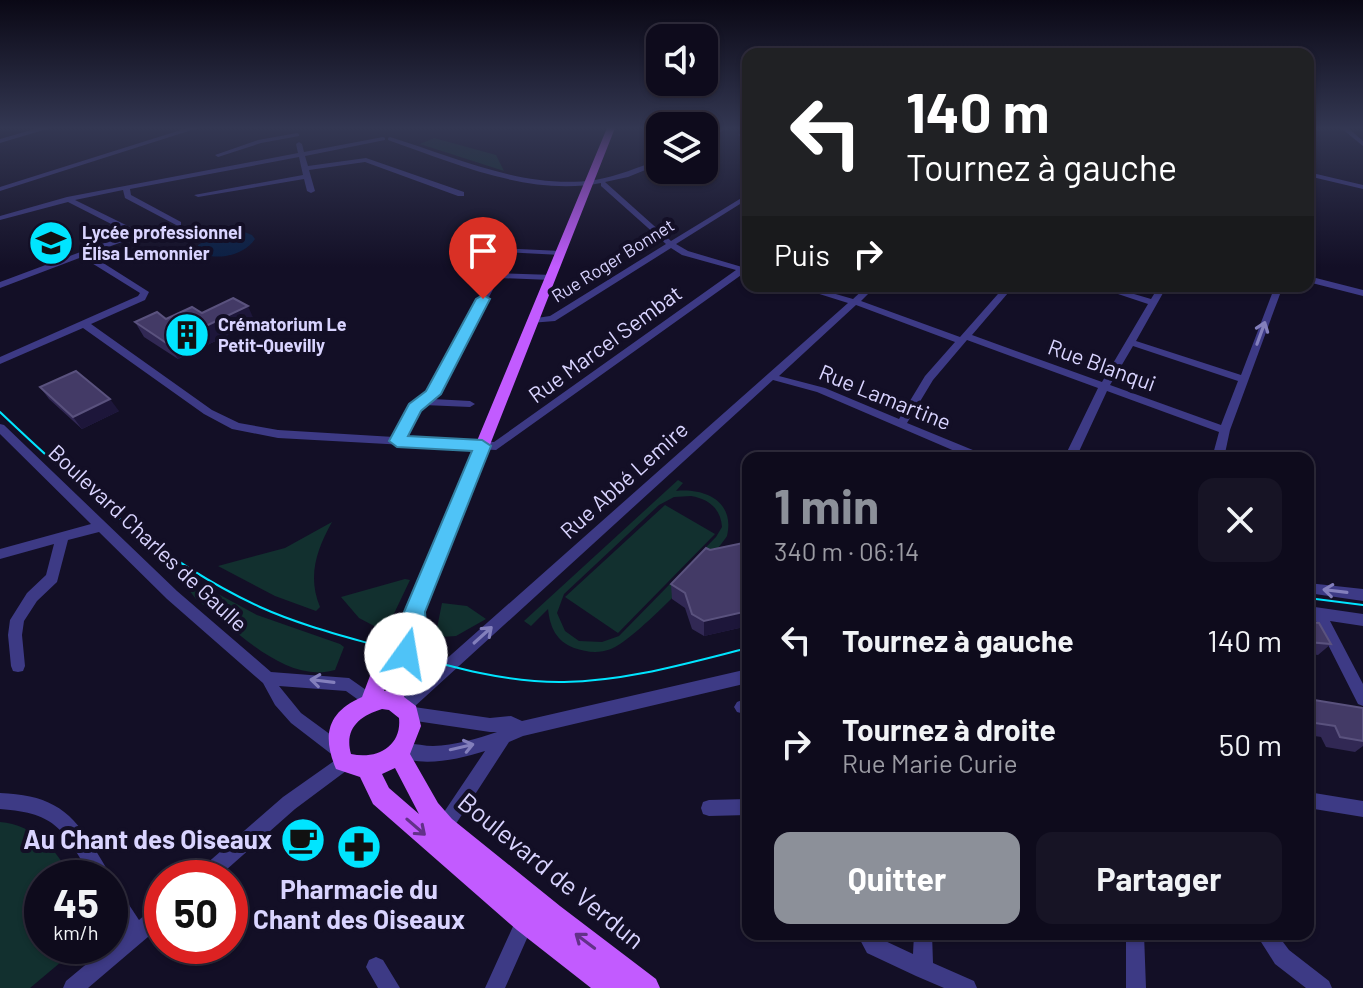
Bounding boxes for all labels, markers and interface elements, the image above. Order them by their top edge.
map controls [646,24,718,184]
button: sound [646,24,718,96]
text: 140 m [906,77,1050,144]
icon: left [774,80,878,184]
button: layers [646,112,718,184]
text: Tournez à gauche [906,145,1177,188]
street label: Rue Roger Bonnet [547,214,678,307]
pin [449,217,517,299]
school or university icon: Lycée professionnel Élisa Lemonnier [27,219,75,267]
place label: Lycée professionnel Élisa Lemonnier [82,221,242,264]
icon: arrive [461,229,505,273]
icon: right [846,232,890,276]
text: Puis [774,236,830,272]
street label: Rue Marcel Sembat [523,279,686,407]
building icon: Crématorium Le Petit-Quevilly [163,311,211,359]
place label: Crématorium Le Petit-Quevilly [218,313,347,356]
one-way arrow [1255,321,1269,345]
street label: Rue Blanqui [1045,333,1160,396]
street label: Rue Lamartine [816,358,955,434]
street label: Rue Abbé Lemire [554,415,692,543]
street label: Boulevard Charles de Gaulle [44,438,253,636]
text: 1 min [774,476,879,534]
button: close [1198,478,1282,562]
text: 340 m · 06:14 [774,535,919,566]
one-way arrow [1323,583,1349,598]
position arrow [364,612,448,696]
icon: left [774,618,818,662]
text: Tournez à gauche [842,622,1074,658]
text: 140 m [1207,622,1282,658]
one-way arrow [472,627,492,645]
one-way arrow [309,674,336,689]
text: Tournez à droite [842,711,1056,747]
icon: right [774,722,818,766]
text: 50 m [1219,726,1282,762]
one-way arrow [448,739,474,754]
text: Rue Marie Curie [842,747,1018,778]
street label: Boulevard de Verdun [453,785,651,954]
cafe icon: Au Chant des Oiseaux [279,816,327,864]
one-way arrow [406,817,426,835]
place label: Au Chant des Oiseaux [23,823,272,854]
pharmacy icon: Pharmacie du Chant des Oiseaux [335,823,383,871]
button: Quitter [774,832,1020,924]
button: Partager [1036,832,1282,924]
speed limit sign: 50 [144,860,248,964]
place label: Pharmacie du Chant des Oiseaux [253,873,465,934]
text: 45 [53,878,99,926]
text: km/h [53,920,99,944]
one-way arrow [575,932,597,949]

